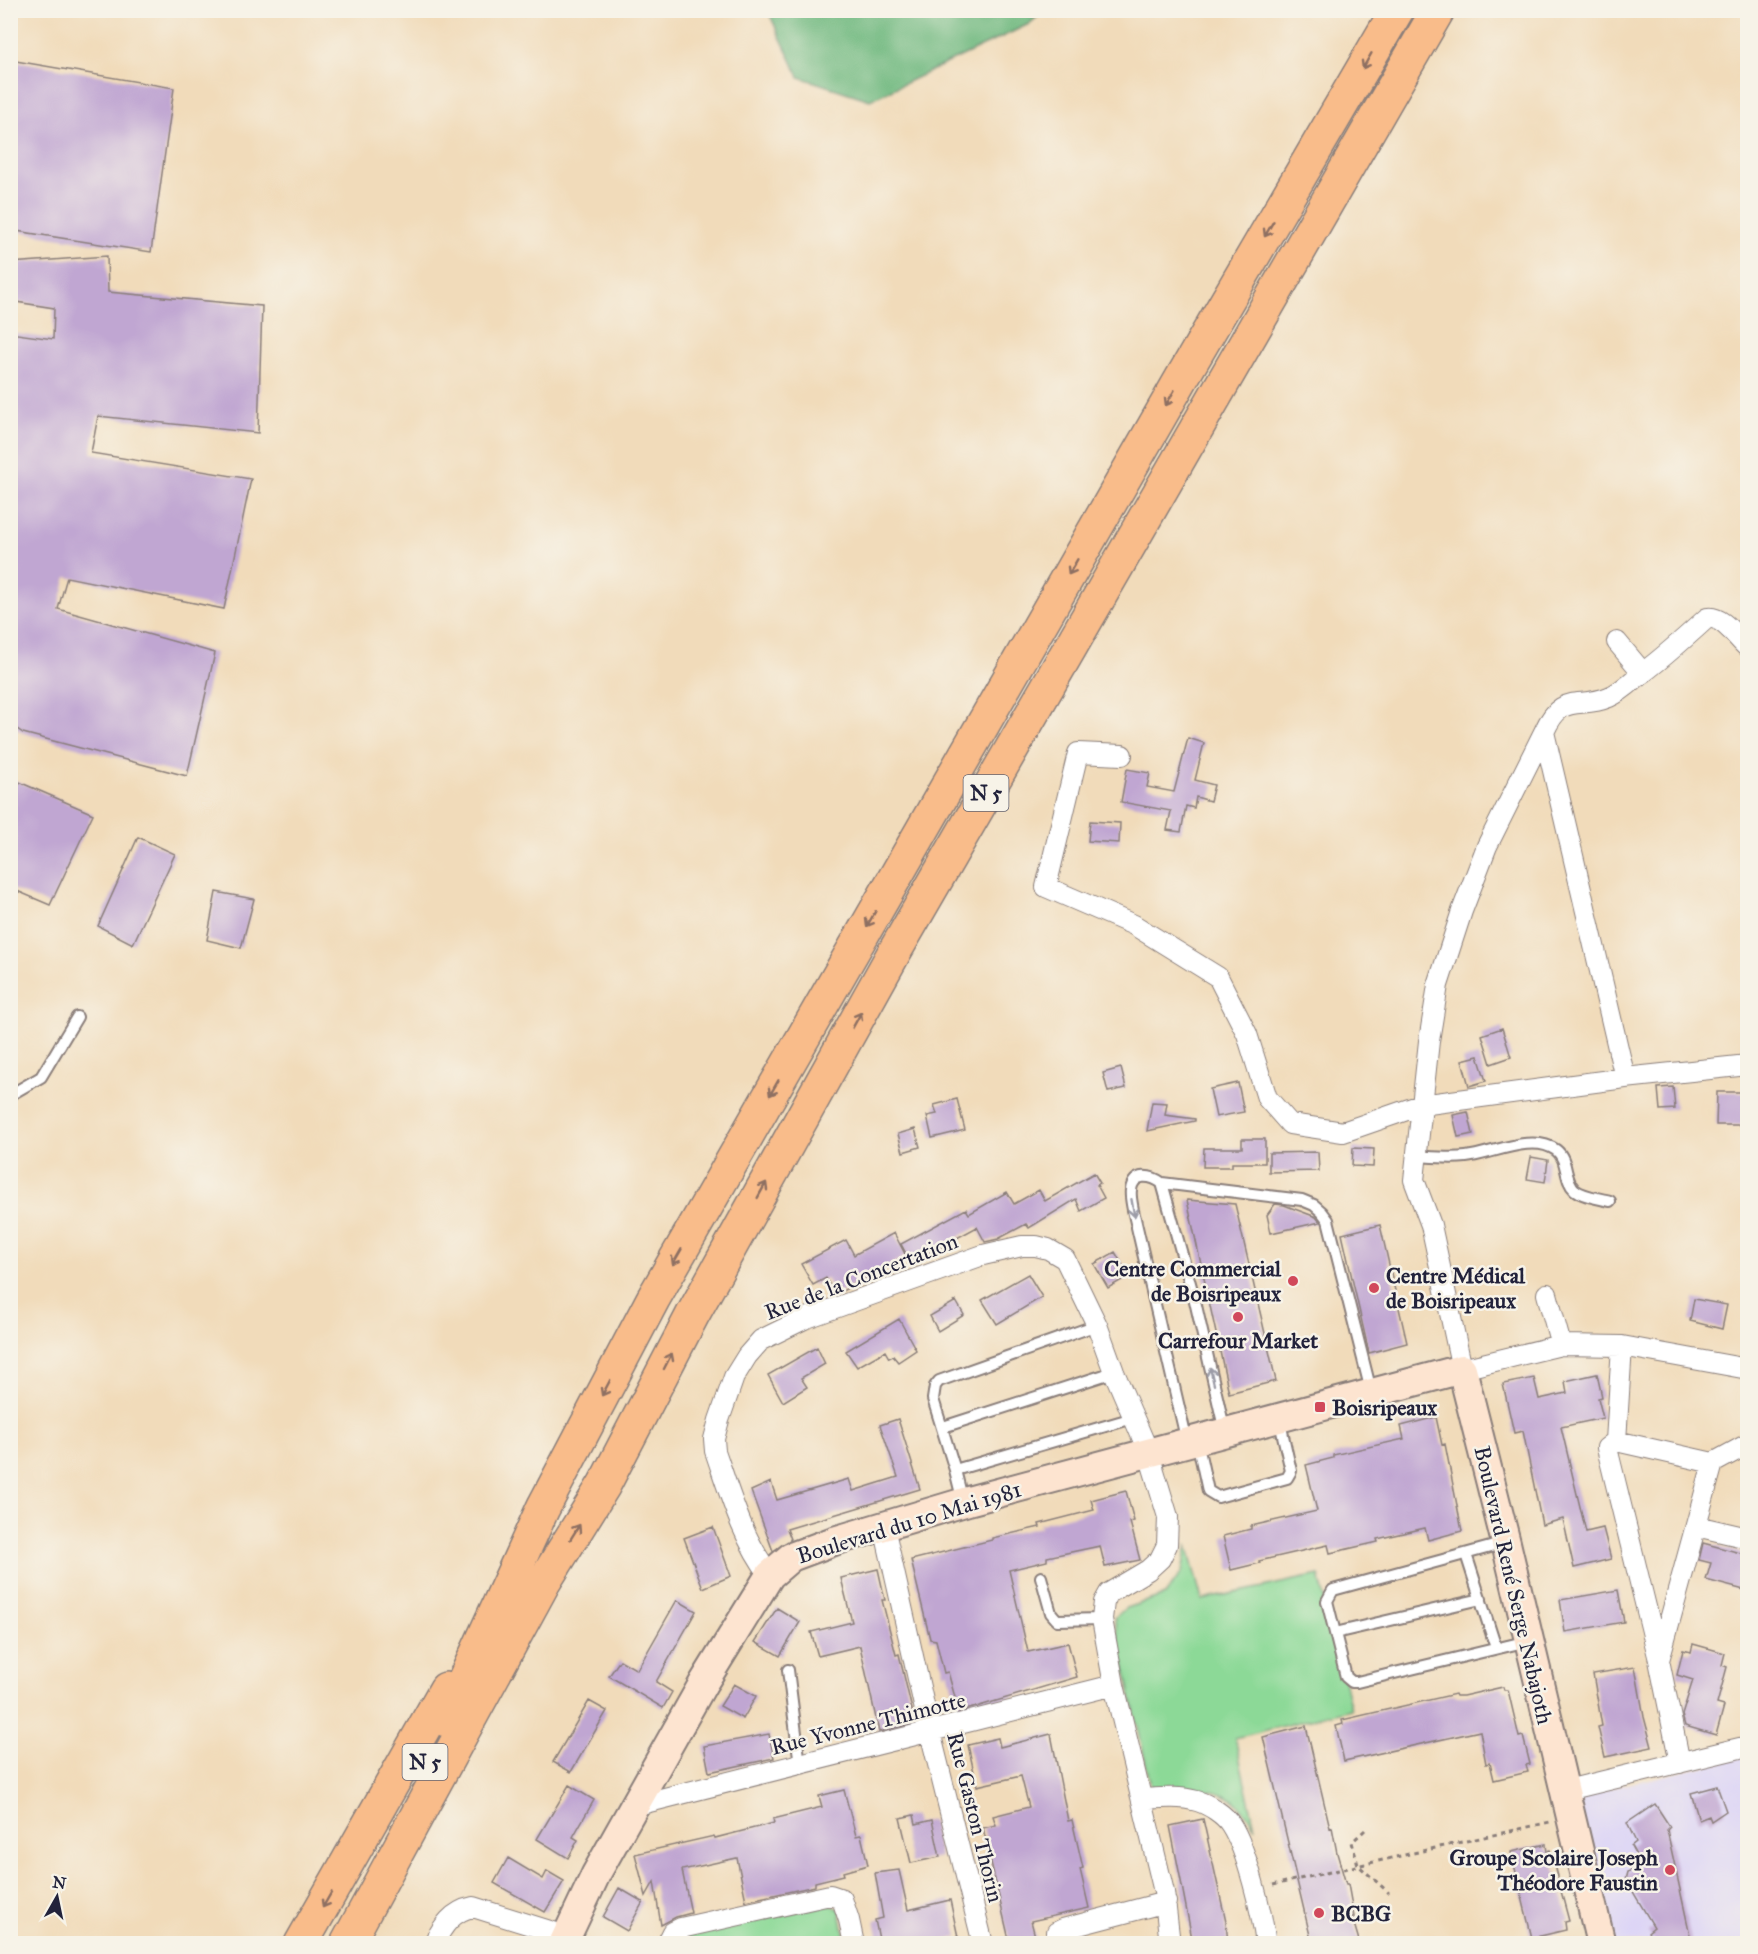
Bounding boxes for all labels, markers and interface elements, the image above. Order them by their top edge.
one-way arrow [1361,52,1373,69]
one-way arrow [1262,220,1274,237]
one-way arrow [1164,389,1176,406]
one-way arrow [1067,558,1079,575]
road number: N 5 [964,775,1008,811]
one-way arrow [865,910,877,927]
one-way arrow [851,1012,863,1029]
one-way arrow [768,1079,780,1096]
one-way arrow [756,1182,768,1199]
one-way arrow [1128,1197,1139,1217]
street label: Rue de la Concertation [761,1227,962,1326]
one-way arrow [670,1248,682,1265]
place label: Centre Commercial de Boisripeaux [1104,1255,1282,1307]
place label: Centre Médical de Boisripeaux [1386,1262,1526,1314]
marker: Centre Commercial de Boisripeaux [1286,1274,1300,1288]
marker: Centre Médical de Boisripeaux [1367,1281,1381,1295]
marker: Carrefour Market [1231,1310,1245,1324]
place label: Carrefour Market [1158,1327,1318,1354]
one-way arrow [662,1353,674,1370]
one-way arrow [1205,1366,1217,1385]
one-way arrow [600,1378,611,1396]
place label: Boisripeaux [1332,1394,1437,1421]
marker: Boisripeaux [1313,1400,1327,1414]
street label: Boulevard René Serge Nabajoth [1468,1443,1559,1727]
street label: Boulevard du 10 Mai 1981 [794,1475,1025,1569]
one-way arrow [569,1524,581,1541]
street label: Rue Yvonne Thimotte [768,1686,968,1761]
street label: Rue Gaston Thorin [941,1729,1010,1905]
road number: N 5 [402,1744,448,1780]
place label: Groupe Scolaire Joseph Théodore Faustin [1450,1844,1659,1896]
marker: Groupe Scolaire Joseph Théodore Faustin [1663,1863,1677,1877]
north arrow [27,1867,87,1927]
text: N [51,1872,68,1893]
one-way arrow [320,1891,332,1908]
place label: BCBG [1331,1900,1391,1927]
marker: BCBG [1312,1906,1326,1920]

